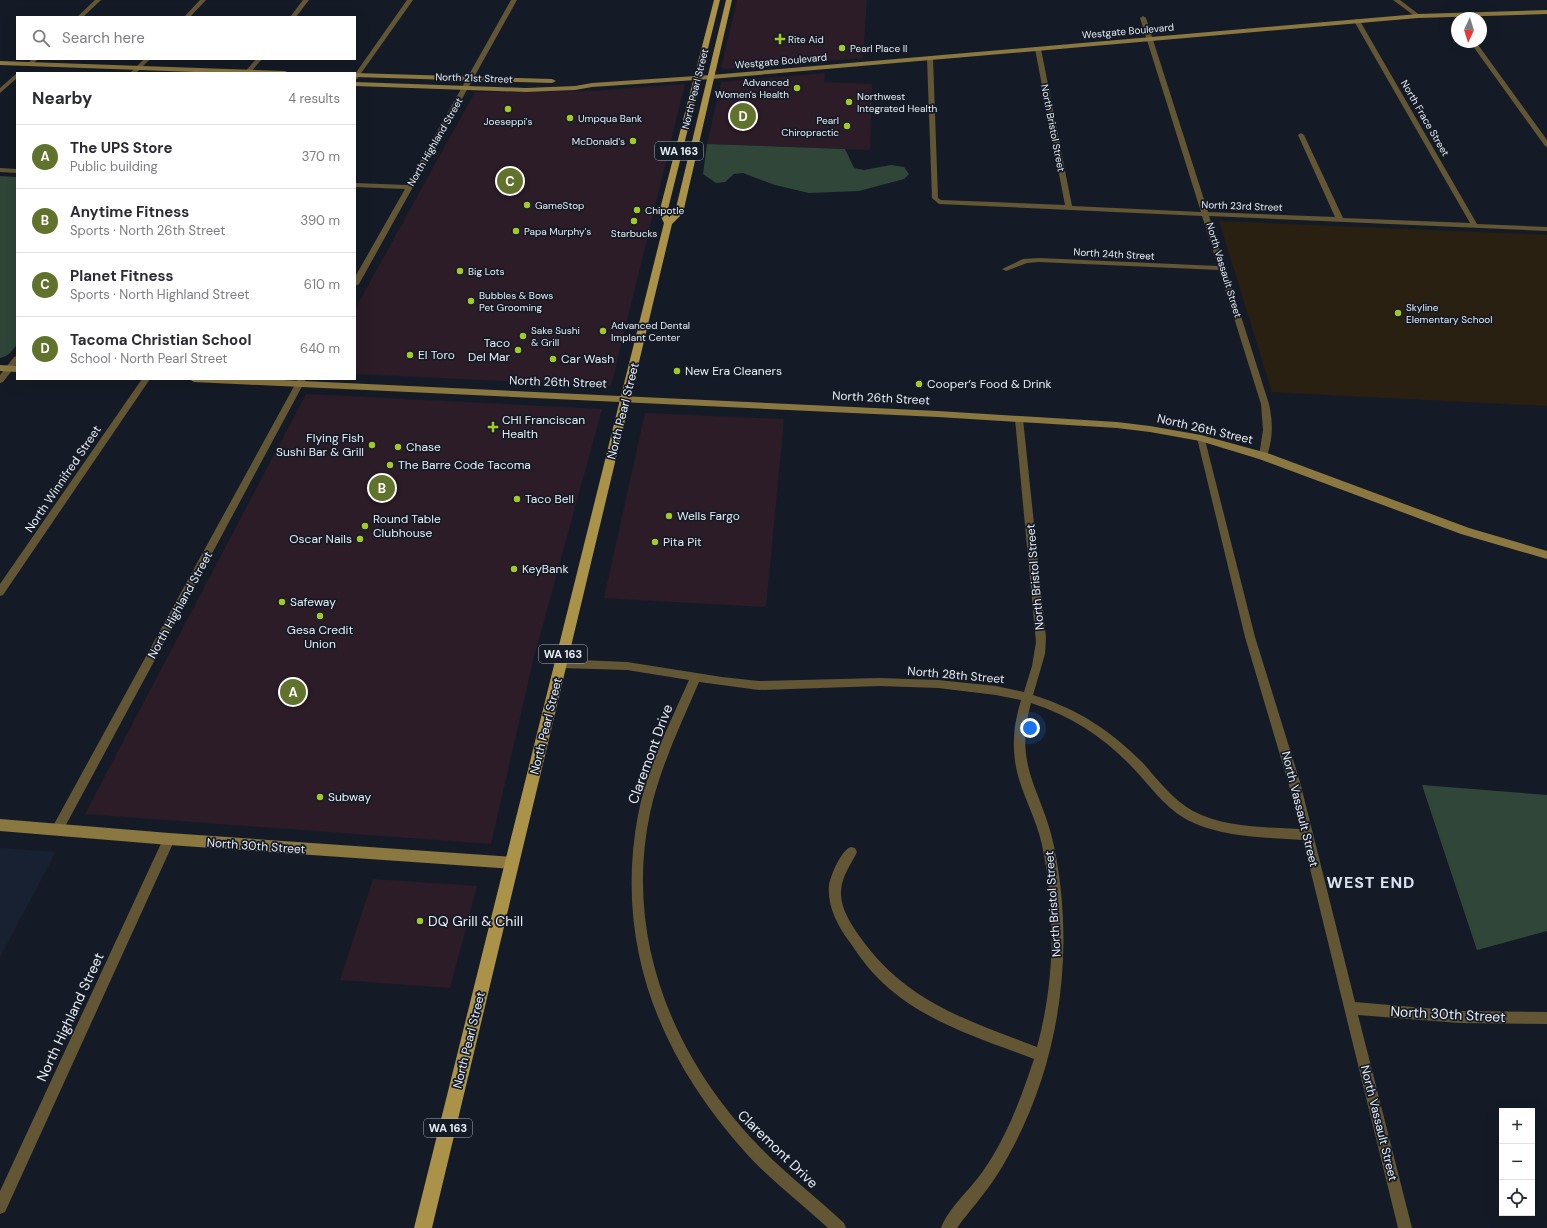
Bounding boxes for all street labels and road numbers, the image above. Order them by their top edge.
street label: Westgate Boulevard [1081,21,1175,41]
street label: North Pearl Street [679,47,711,131]
street label: Westgate Boulevard [734,51,828,71]
street label: North 21st Street [435,70,513,86]
street label: North Frace Street [1398,78,1452,158]
street label: North Bristol Street [1038,83,1068,173]
street label: North Highland Street [404,95,466,189]
road number: WA 163 [655,142,703,160]
street label: North 23rd Street [1201,198,1283,214]
street label: North Vassault Street [1203,221,1245,319]
street label: North 24th Street [1073,245,1155,263]
street label: North Pearl Street [603,361,643,461]
street label: North 26th Street [509,372,607,392]
street label: North 26th Street [832,387,931,409]
street label: North 26th Street [1156,410,1255,448]
street label: North Winnifred Street [21,422,105,536]
street label: North Bristol Street [1022,523,1048,631]
street label: North Highland Street [144,548,216,661]
road number: WA 163 [539,645,587,663]
street label: North 28th Street [907,663,1006,687]
street label: North Pearl Street [526,676,566,776]
street label: Claremont Drive [624,702,676,806]
street label: North Vassault Street [1278,750,1322,869]
street label: North 30th Street [206,835,306,857]
street label: North Bristol Street [1041,850,1065,958]
street label: North Highland Street [32,950,108,1084]
street label: North Pearl Street [449,990,489,1090]
street label: North 30th Street [1390,1002,1506,1026]
street label: North Vassault Street [1357,1064,1401,1183]
street label: Claremont Drive [734,1106,822,1192]
road number: WA 163 [424,1119,472,1137]

